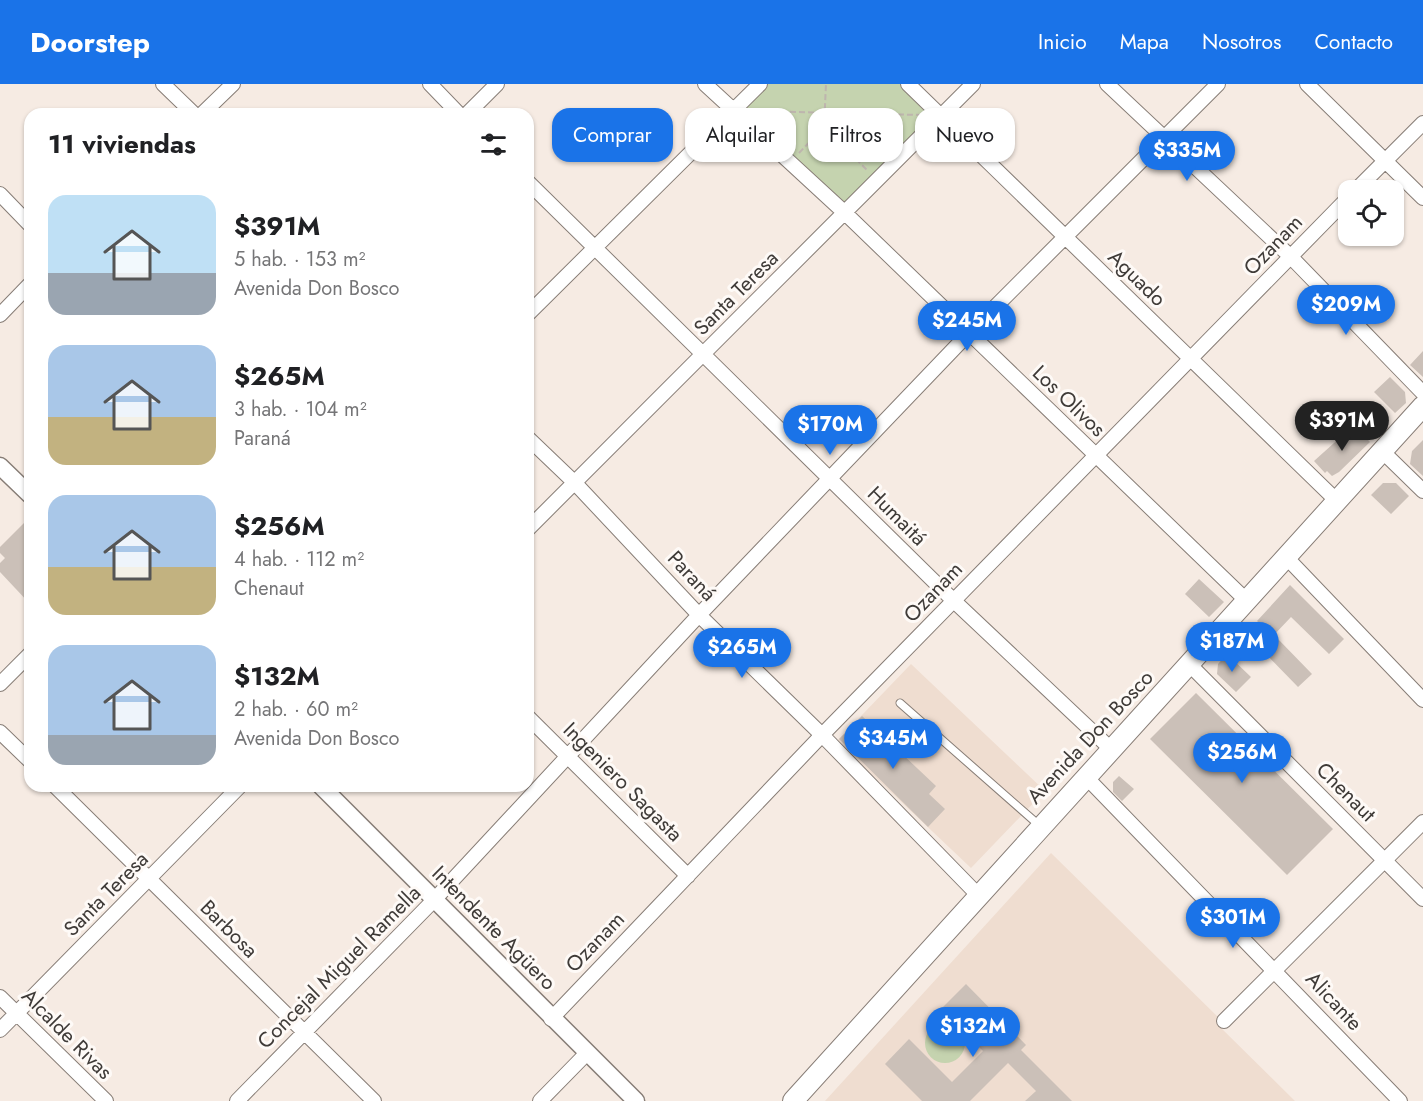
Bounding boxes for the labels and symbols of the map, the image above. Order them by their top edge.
pin: $335M [1145,131,1229,182]
street label: Ozanam [1237,208,1309,282]
street label: Aguado [1101,243,1173,313]
street label: Santa Teresa [687,244,785,342]
pin: $209M [1304,285,1388,336]
pin: $245M [925,301,1009,352]
street label: Los Olivos [1026,358,1112,444]
pin: $391M [1300,401,1384,452]
pin: $170M [788,405,872,456]
street label: Humaitá [861,480,933,552]
street label: Paraná [661,544,723,608]
street label: Ozanam [897,555,969,629]
pin: $187M [1190,622,1274,673]
pin: $265M [700,628,784,679]
street label: Avenida Don Bosco [1020,663,1160,811]
street label: Ingeniero Sagasta [556,715,690,849]
pin: $345M [851,719,935,770]
pin: $256M [1200,733,1284,784]
street label: Chenaut [1309,755,1383,829]
street label: Santa Teresa [57,845,155,943]
street label: Intendente Agüero [425,859,563,997]
street label: Concejal Miguel Ramella [250,878,428,1056]
street label: Barbosa [193,893,265,965]
pin: $301M [1191,898,1275,949]
street label: Ozanam [559,905,631,979]
street label: Alicante [1299,965,1369,1037]
street label: Alcalde Rivas [15,982,119,1086]
pin: $132M [931,1007,1015,1058]

